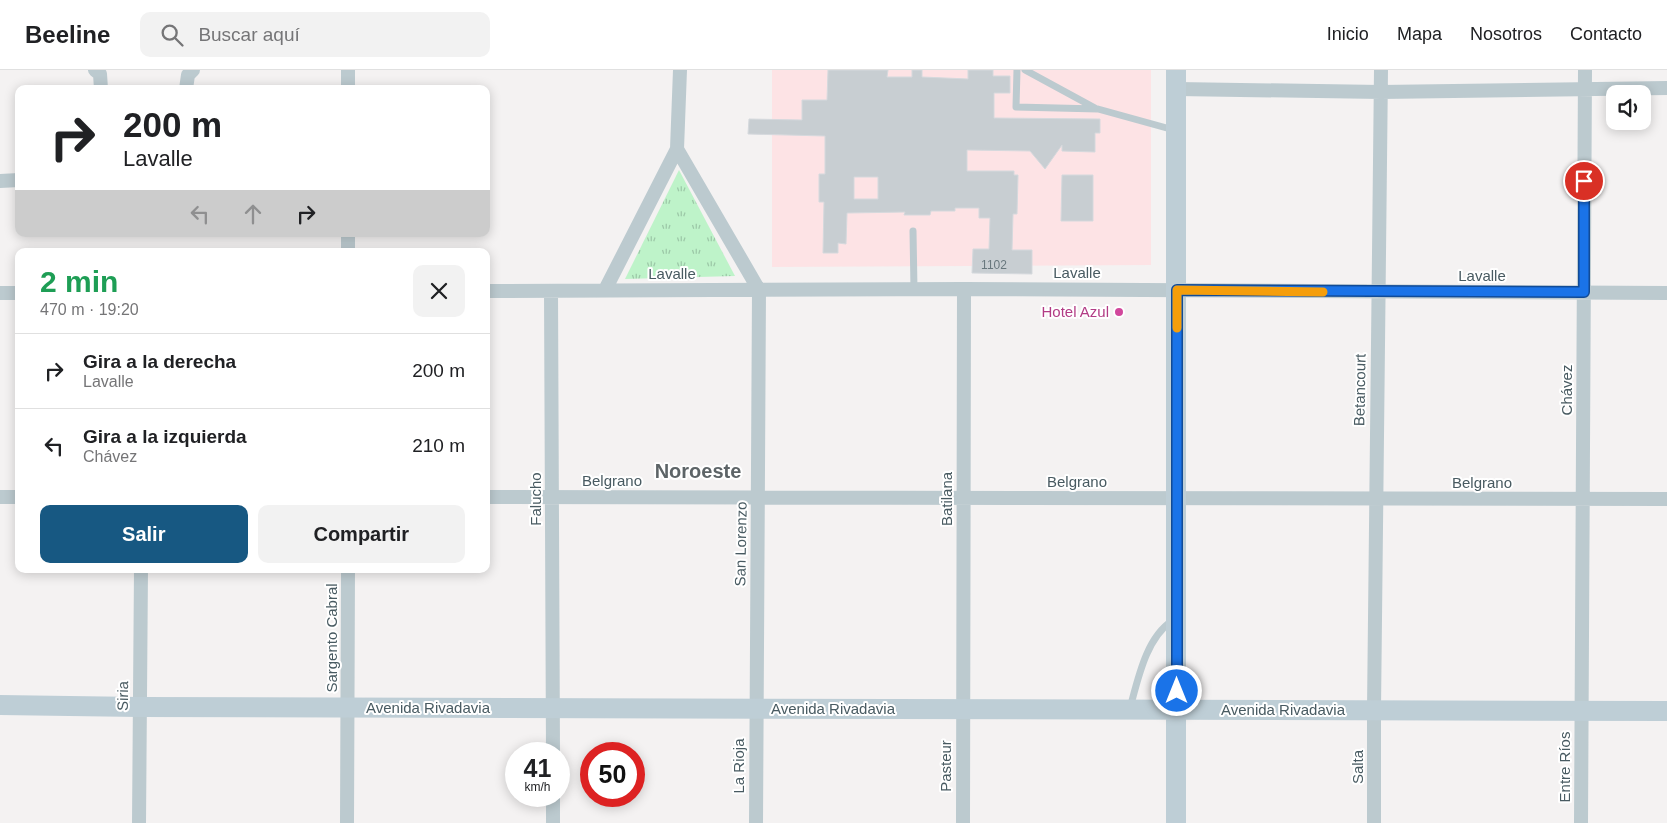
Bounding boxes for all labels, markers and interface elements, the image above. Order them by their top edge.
search box [140,12,490,57]
text: Beeline [25,21,110,48]
icon: search [158,21,186,49]
text: Buscar aquí [198,24,300,45]
text: Inicio [1327,24,1369,44]
text: Mapa [1397,24,1442,44]
text: Nosotros [1470,24,1542,44]
text: Contacto [1570,24,1642,44]
map controls [1606,85,1651,130]
button: sound [1606,85,1651,130]
icon: right [40,105,105,170]
text: 200 m [123,105,222,144]
text: Lavalle [123,146,193,171]
pin [1563,160,1605,202]
icon: arrive [1570,167,1598,195]
icon: left [186,200,214,228]
icon: ahead [239,200,267,228]
icon: right [292,200,320,228]
house number: 1102 [981,258,1007,272]
street label: Lavalle [1053,264,1101,281]
text: 2 min [40,265,118,298]
button: close [413,265,465,317]
street label: Lavalle [648,265,696,282]
street label: Lavalle [1458,267,1506,284]
text: 470 m · 19:20 [40,301,139,318]
place label: Hotel Azul [1041,303,1109,320]
marker: Hotel Azul [1113,306,1125,318]
text: Gira a la derecha [83,351,236,372]
street label: Betancourt [1350,353,1369,426]
icon: right [40,357,68,385]
text: 200 m [412,360,465,381]
street label: Chávez [1558,365,1575,415]
text: Lavalle [83,373,134,390]
text: Gira a la izquierda [83,426,247,447]
icon: left [40,432,68,460]
text: 210 m [412,435,465,456]
text: Chávez [83,448,137,465]
district label: Noroeste [655,460,741,482]
street label: Batilana [938,471,955,526]
street label: Falucho [527,472,544,526]
street label: Belgrano [582,472,642,489]
street label: Belgrano [1047,473,1107,490]
street label: Belgrano [1452,474,1512,491]
street label: San Lorenzo [731,501,750,587]
button: Salir [40,505,248,563]
button: Compartir [258,505,465,563]
street label: Sargento Cabral [323,583,340,693]
position arrow [1150,664,1202,716]
street label: Siria [114,680,131,711]
street label: Avenida Rivadavia [366,699,491,716]
street label: Avenida Rivadavia [771,700,896,717]
street label: Avenida Rivadavia [1221,701,1346,718]
street label: Entre Ríos [1556,732,1573,802]
street label: La Rioja [730,738,747,794]
street label: Pasteur [937,740,954,792]
speed limit sign: 50 [580,742,645,807]
street label: Salta [1349,749,1366,784]
text: 41 [524,754,551,782]
text: km/h [524,780,551,794]

